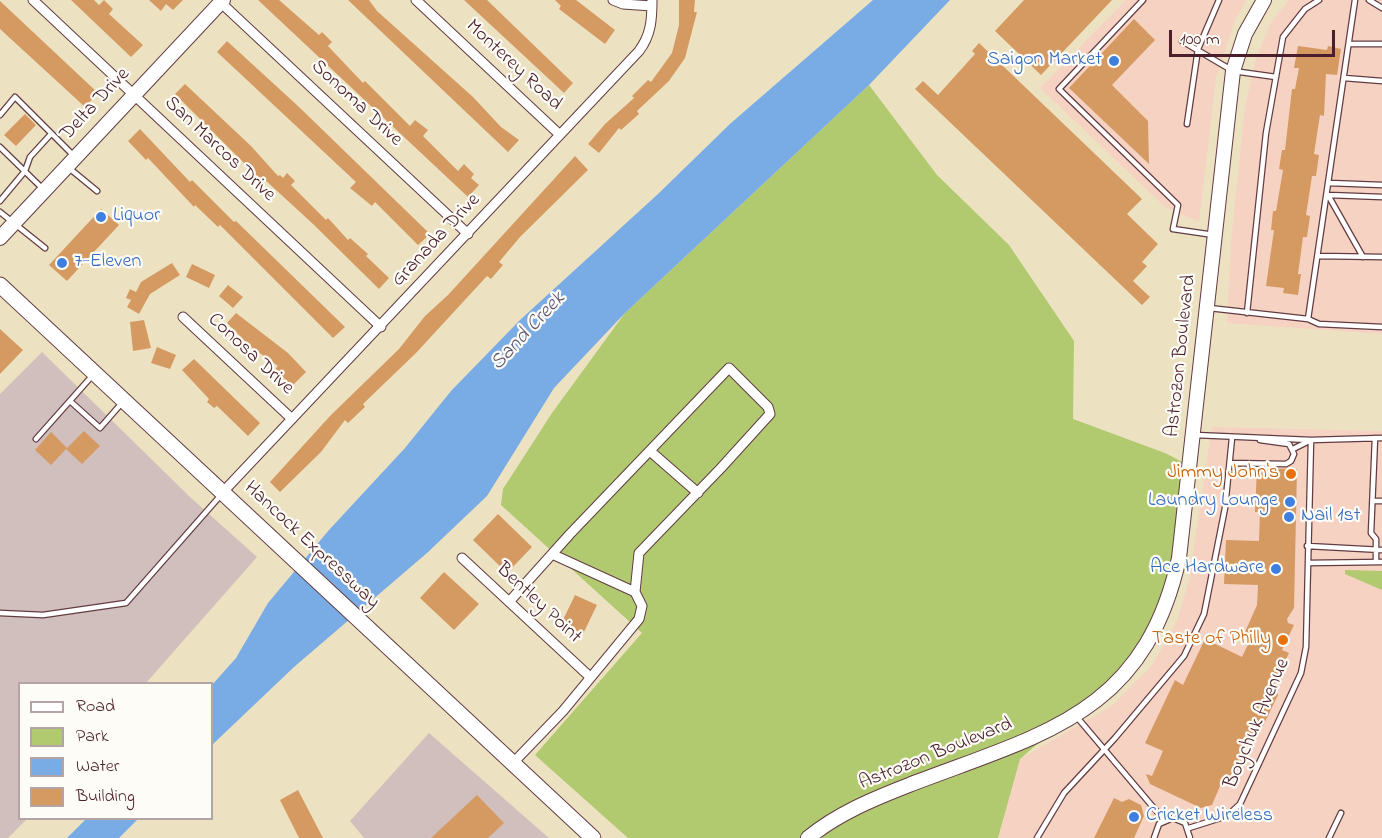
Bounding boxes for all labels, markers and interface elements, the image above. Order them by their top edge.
street label: Monterey Road [460,15,566,117]
scale bar [1172,18,1338,56]
text: 100 m [1180,27,1220,53]
place label: Saigon Market [987,49,1102,73]
marker: Saigon Market [1107,54,1121,68]
street label: Sonoma Drive [305,55,407,153]
street label: Delta Drive [56,63,136,147]
street label: San Marcos Drive [158,92,280,208]
street label: Granada Drive [388,189,486,293]
place label: Liquor [113,205,160,229]
marker: Liquor [94,210,108,224]
place label: 7-Eleven [74,251,141,275]
marker: 7-Eleven [55,256,69,270]
street label: Astrozon Boulevard [1162,274,1202,438]
water label: Sand Creek [486,287,572,377]
street label: Conosa Drive [202,309,298,401]
place label: Jimmy John's [1167,462,1279,486]
marker: Jimmy John's [1284,467,1298,481]
street label: Hancock Expressway [238,477,384,615]
place label: Laundry Lounge [1148,490,1278,514]
marker: Laundry Lounge [1283,495,1297,509]
place label: Nail 1st [1301,505,1361,529]
marker: Nail 1st [1282,510,1296,524]
place label: Ace Hardware [1150,557,1264,581]
street label: Bentley Point [490,558,586,650]
marker: Ace Hardware [1269,562,1283,576]
place label: Taste of Philly [1152,628,1271,652]
marker: Taste of Philly [1276,633,1290,647]
street label: Boychuk Avenue [1220,655,1296,793]
legend [18,682,213,820]
text: Road [76,694,115,720]
street label: Astrozon Boulevard [856,713,1016,797]
text: Park [76,724,109,750]
text: Water [76,754,119,780]
text: Building [76,784,135,810]
place label: Cricket Wireless [1146,805,1273,829]
marker: Cricket Wireless [1127,810,1141,824]

